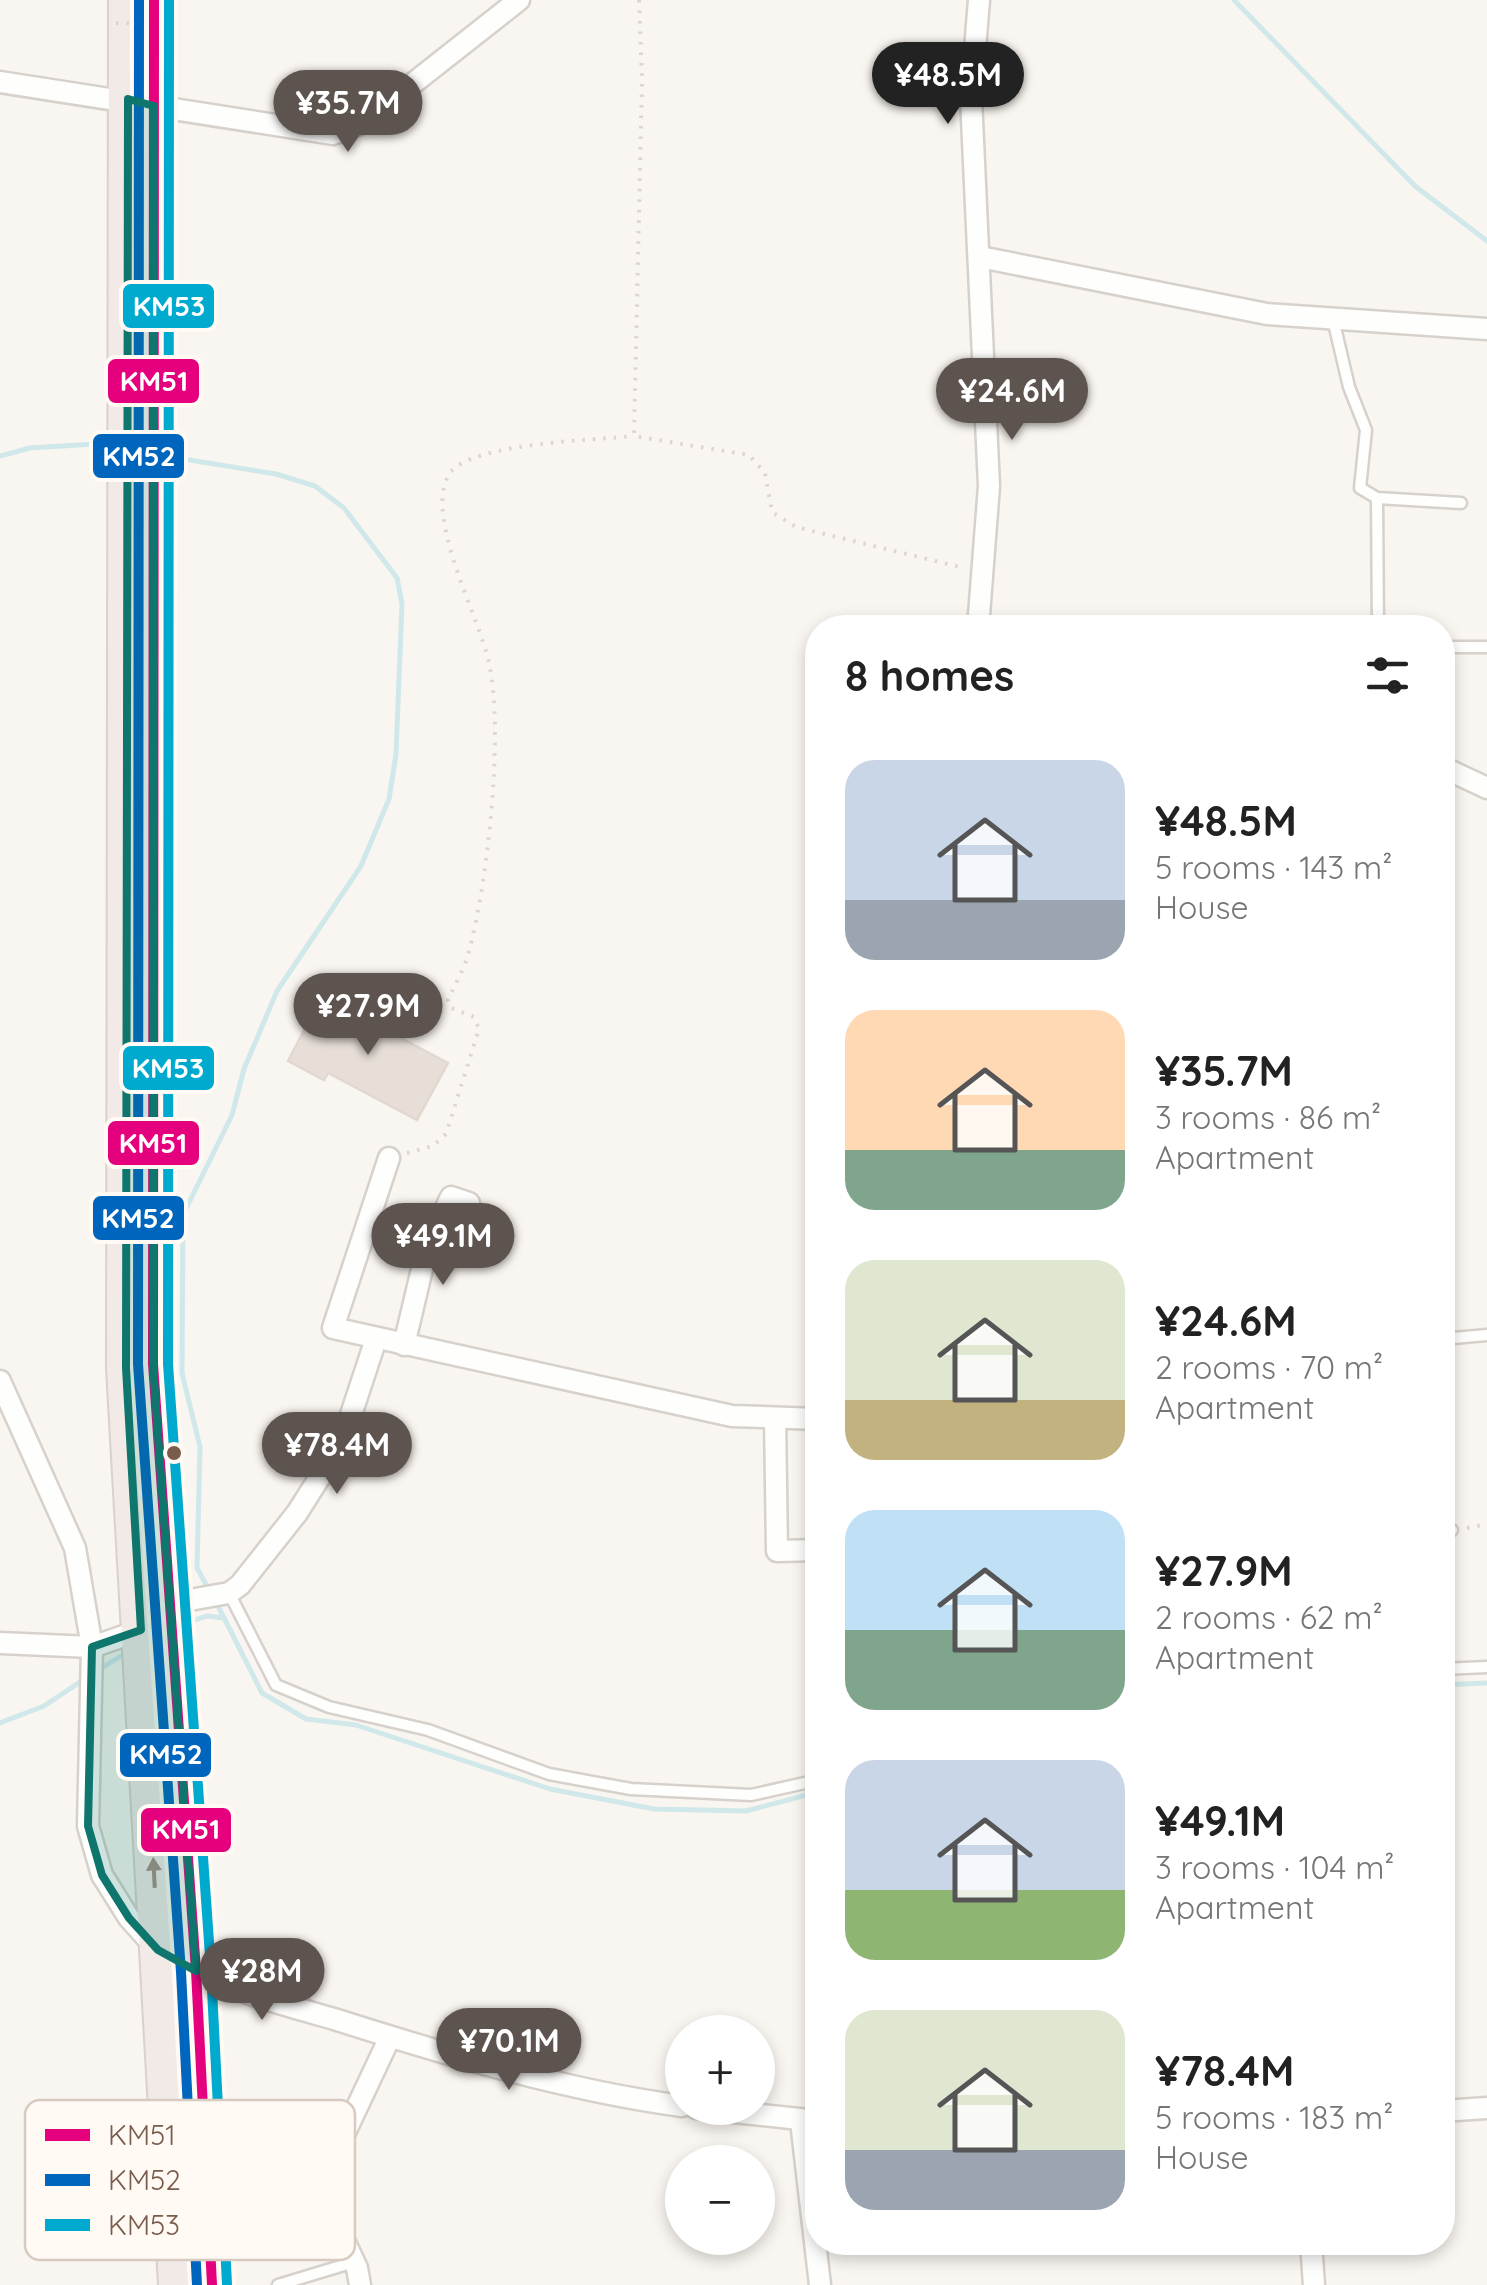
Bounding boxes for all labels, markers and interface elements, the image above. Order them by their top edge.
pin: ¥48.5M [867,42,1029,127]
text: ¥48.5M [894,54,1002,94]
pin: ¥35.7M [267,70,429,155]
text: ¥35.7M [295,82,401,122]
line badge: KM53 [121,282,216,330]
text: KM53 [133,288,205,323]
line badge: KM51 [106,357,201,405]
pin: ¥24.6M [931,358,1093,443]
text: KM51 [120,363,188,398]
text: ¥24.6M [958,370,1066,410]
line badge: KM52 [91,432,186,480]
text: KM52 [102,438,176,473]
icon: filters [1360,648,1415,703]
text: 8 homes [845,649,1014,702]
text: ¥48.5M [1155,794,1297,847]
icon: home [925,800,1045,920]
text: 5 rooms · 143 m² [1155,847,1392,887]
text: House [1155,887,1249,927]
pin: ¥27.9M [287,973,449,1058]
text: ¥27.9M [316,985,420,1025]
line badge: KM53 [121,1044,216,1092]
text: ¥35.7M [1155,1044,1293,1097]
text: KM53 [132,1050,204,1085]
icon: home [925,1050,1045,1170]
text: 3 rooms · 86 m² [1155,1097,1381,1137]
line badge: KM51 [106,1119,201,1167]
text: KM51 [119,1125,187,1160]
text: Apartment [1155,1137,1314,1177]
line badge: KM52 [91,1194,186,1242]
text: KM52 [101,1200,175,1235]
pin: ¥49.1M [362,1203,524,1288]
text: ¥49.1M [393,1215,493,1255]
text: ¥24.6M [1155,1294,1297,1347]
icon: home [925,1300,1045,1420]
text: 2 rooms · 70 m² [1155,1347,1383,1387]
text: Apartment [1155,1387,1314,1427]
pin: ¥78.4M [256,1412,418,1497]
text: ¥78.4M [284,1424,390,1464]
unlabelled marker [164,1443,184,1463]
text: ¥27.9M [1155,1544,1293,1597]
icon: home [925,1550,1045,1670]
text: 2 rooms · 62 m² [1155,1597,1383,1637]
text: Apartment [1155,1637,1314,1677]
line badge: KM52 [118,1731,213,1779]
text: KM52 [129,1736,203,1771]
text: ¥49.1M [1155,1794,1285,1847]
icon: home [925,1800,1045,1920]
line badge: KM51 [139,1806,233,1854]
text: KM51 [152,1811,220,1846]
text: 3 rooms · 104 m² [1155,1847,1395,1887]
one-way arrow [146,1857,162,1889]
text: Apartment [1155,1887,1314,1927]
pin: ¥28M [203,1938,321,2023]
text: ¥28M [221,1950,303,1990]
pin: ¥70.1M [428,2008,590,2093]
map controls [665,2015,775,2255]
button: + [665,2015,775,2125]
text: ¥70.1M [458,2020,560,2060]
text: ¥78.4M [1155,2044,1294,2097]
icon: home [925,2050,1045,2170]
text: 5 rooms · 183 m² [1155,2097,1393,2137]
legend [25,2100,355,2260]
text: KM51 [108,2117,176,2152]
text: House [1155,2137,1249,2177]
button: − [665,2145,775,2255]
text: KM52 [108,2162,181,2197]
text: KM53 [108,2207,180,2242]

